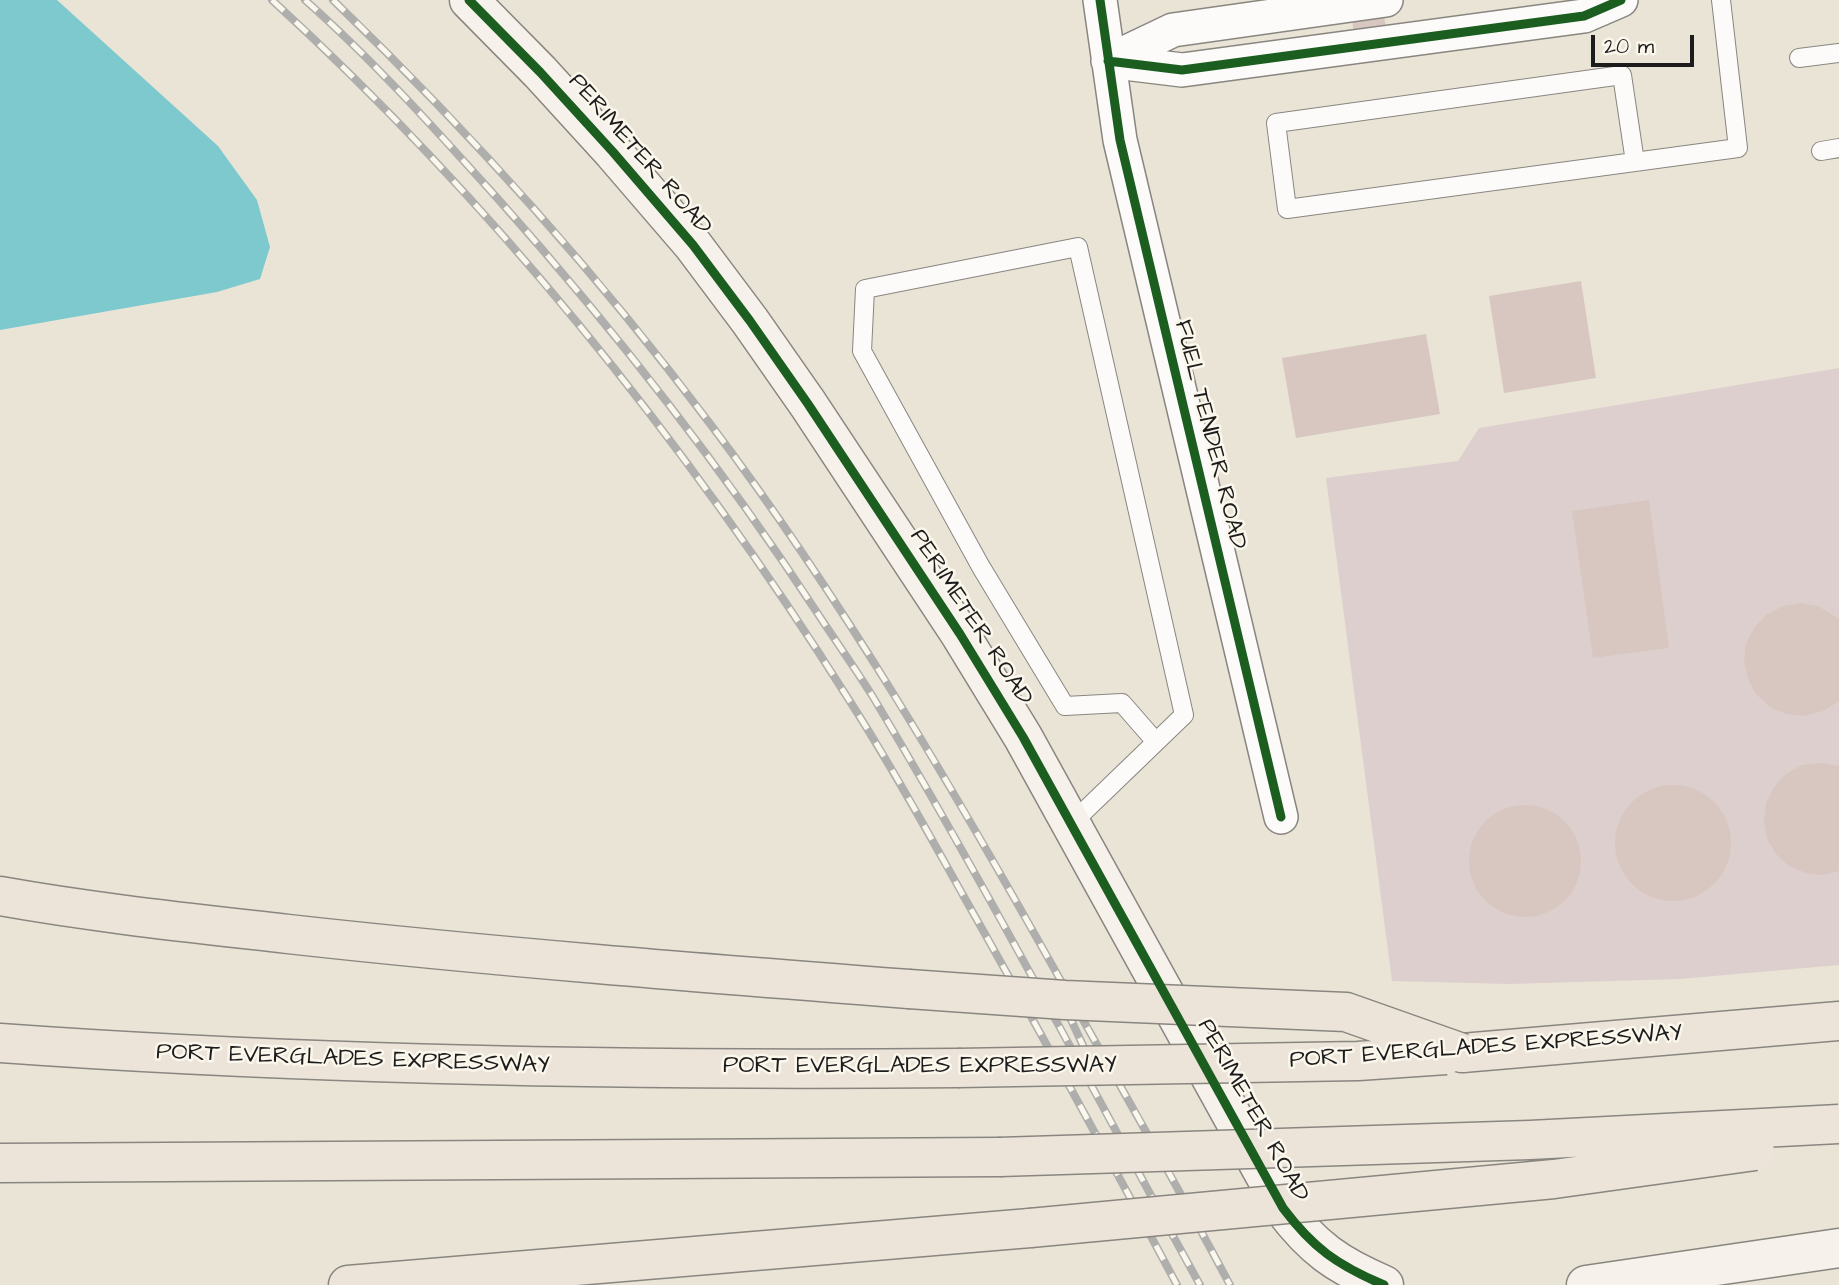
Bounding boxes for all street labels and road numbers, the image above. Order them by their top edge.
street label: PERIMETER ROAD [561,68,717,242]
street label: FUEL TENDER ROAD [1167,317,1251,553]
street label: PERIMETER ROAD [902,524,1038,712]
street label: PERIMETER ROAD [1190,1015,1314,1207]
street label: PORT EVERGLADES EXPRESSWAY [1289,1020,1683,1076]
street label: PORT EVERGLADES EXPRESSWAY [156,1039,550,1081]
street label: PORT EVERGLADES EXPRESSWAY [723,1053,1117,1081]

